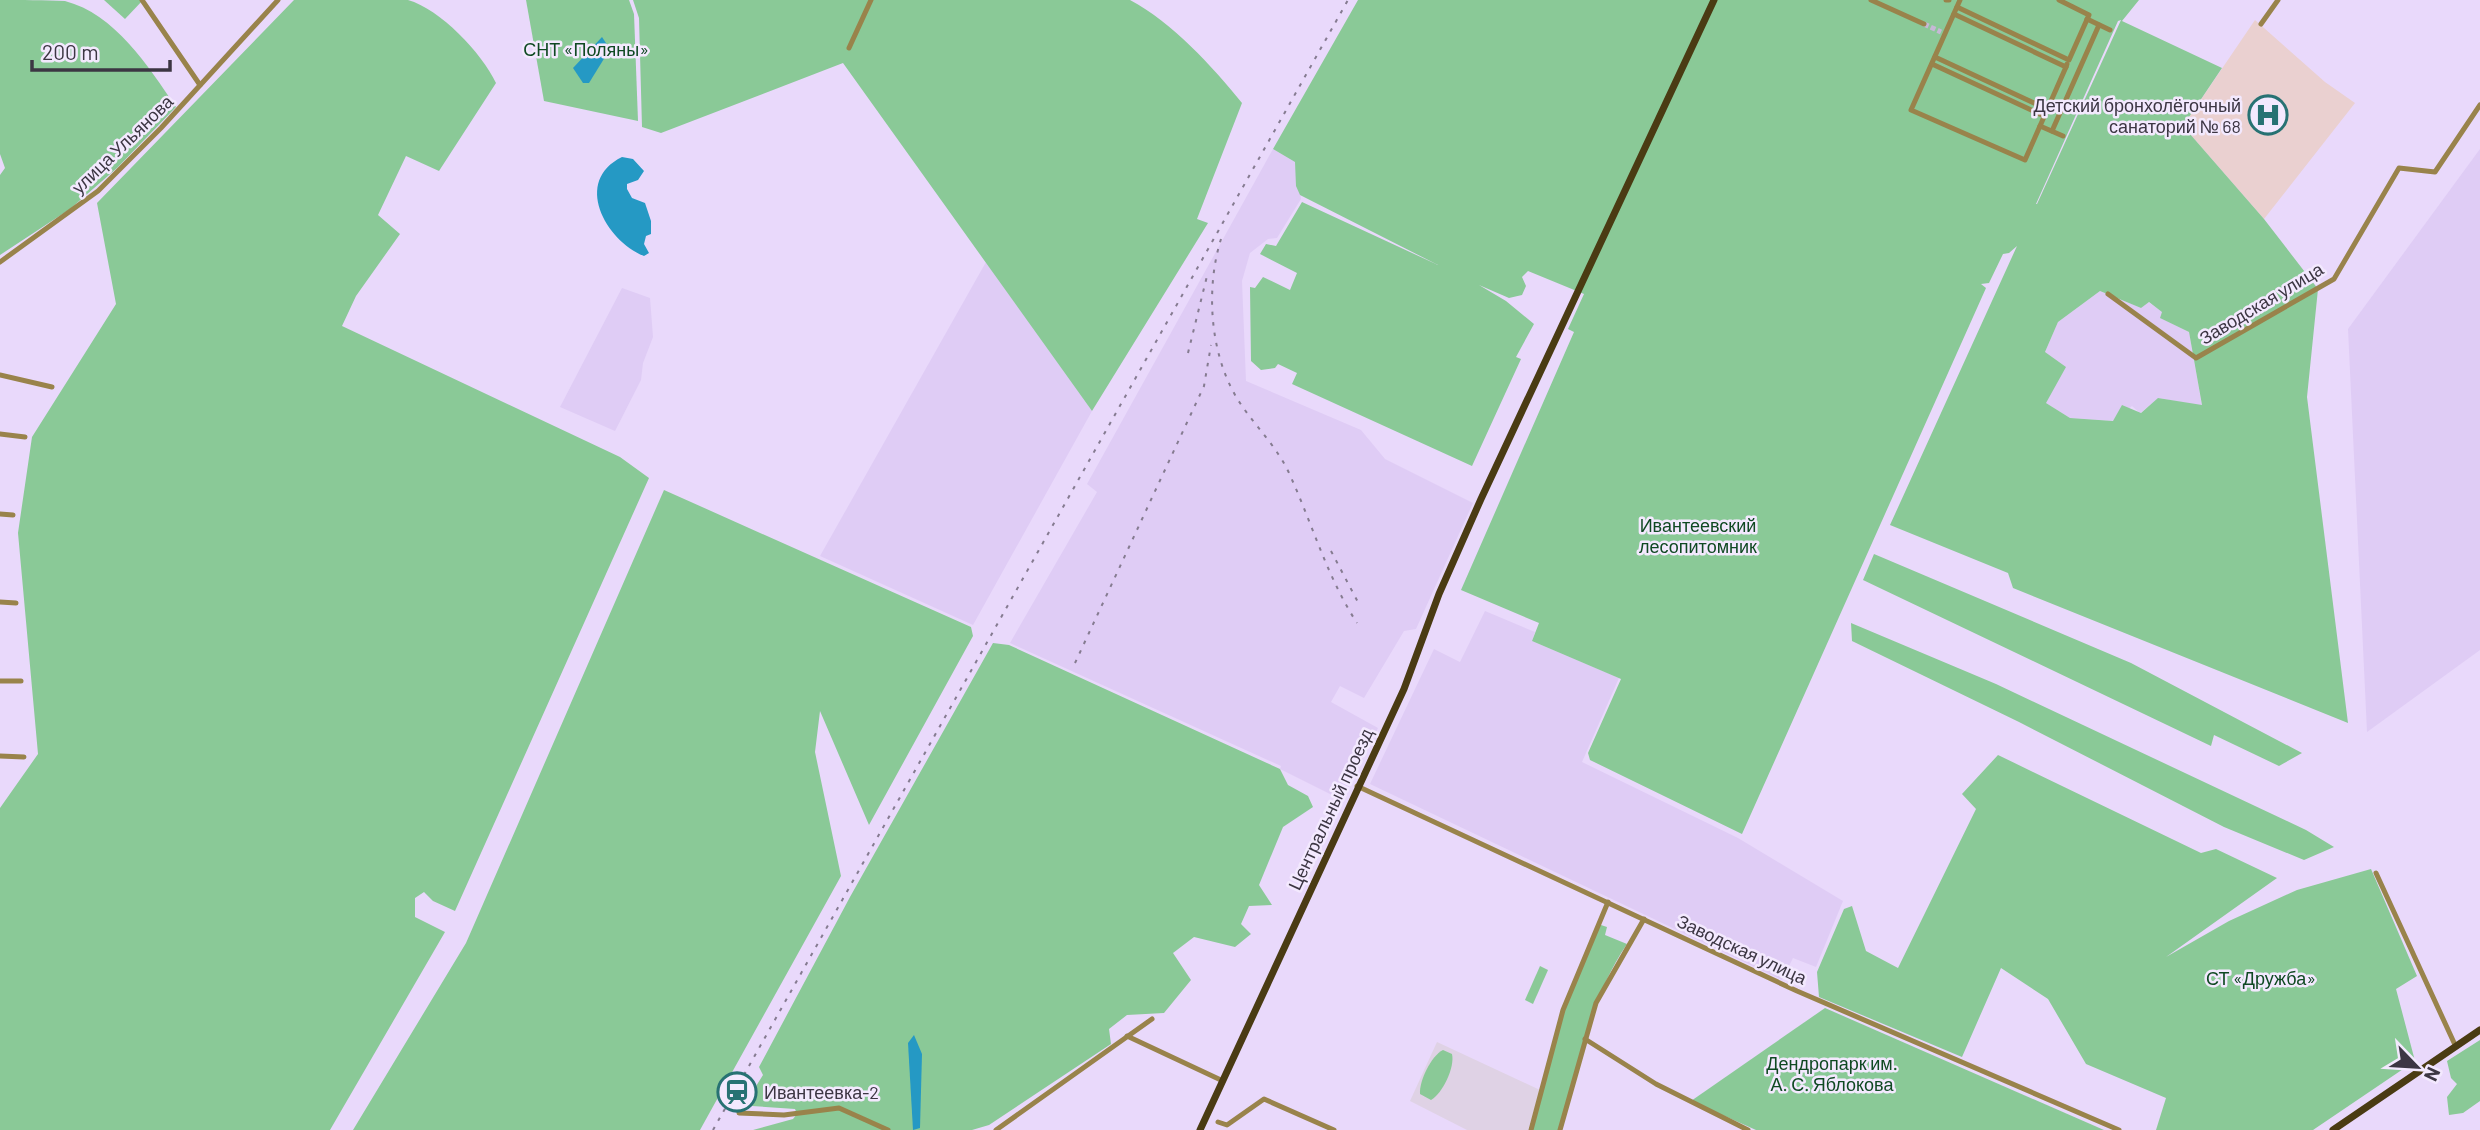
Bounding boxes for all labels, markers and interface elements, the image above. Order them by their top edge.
scale bar [32,28,170,72]
park label: СНТ «Поляны» [523,38,649,60]
text: 200 m [42,39,99,64]
street label: улица Ульянова [67,89,178,198]
place label: Детский бронхолёгочный санаторий № 68 [2033,94,2241,137]
hospital icon: Детский бронхолёгочный санаторий № 68 [2247,94,2289,136]
street label: Заводская улица [2195,257,2328,349]
park label: Ивантеевский лесопитомник [1639,514,1757,557]
street label: Центральный проезд [1283,724,1377,893]
street label: Заводская улица [1674,909,1811,989]
park label: СТ «Дружба» [2206,967,2316,989]
north arrow [2382,1032,2452,1102]
park label: Дендропарк им. А. С. Яблокова [1766,1052,1898,1095]
text: N [2420,1064,2446,1085]
station icon: Ивантеевка-2 [716,1071,758,1113]
place label: Ивантеевка-2 [764,1081,879,1103]

